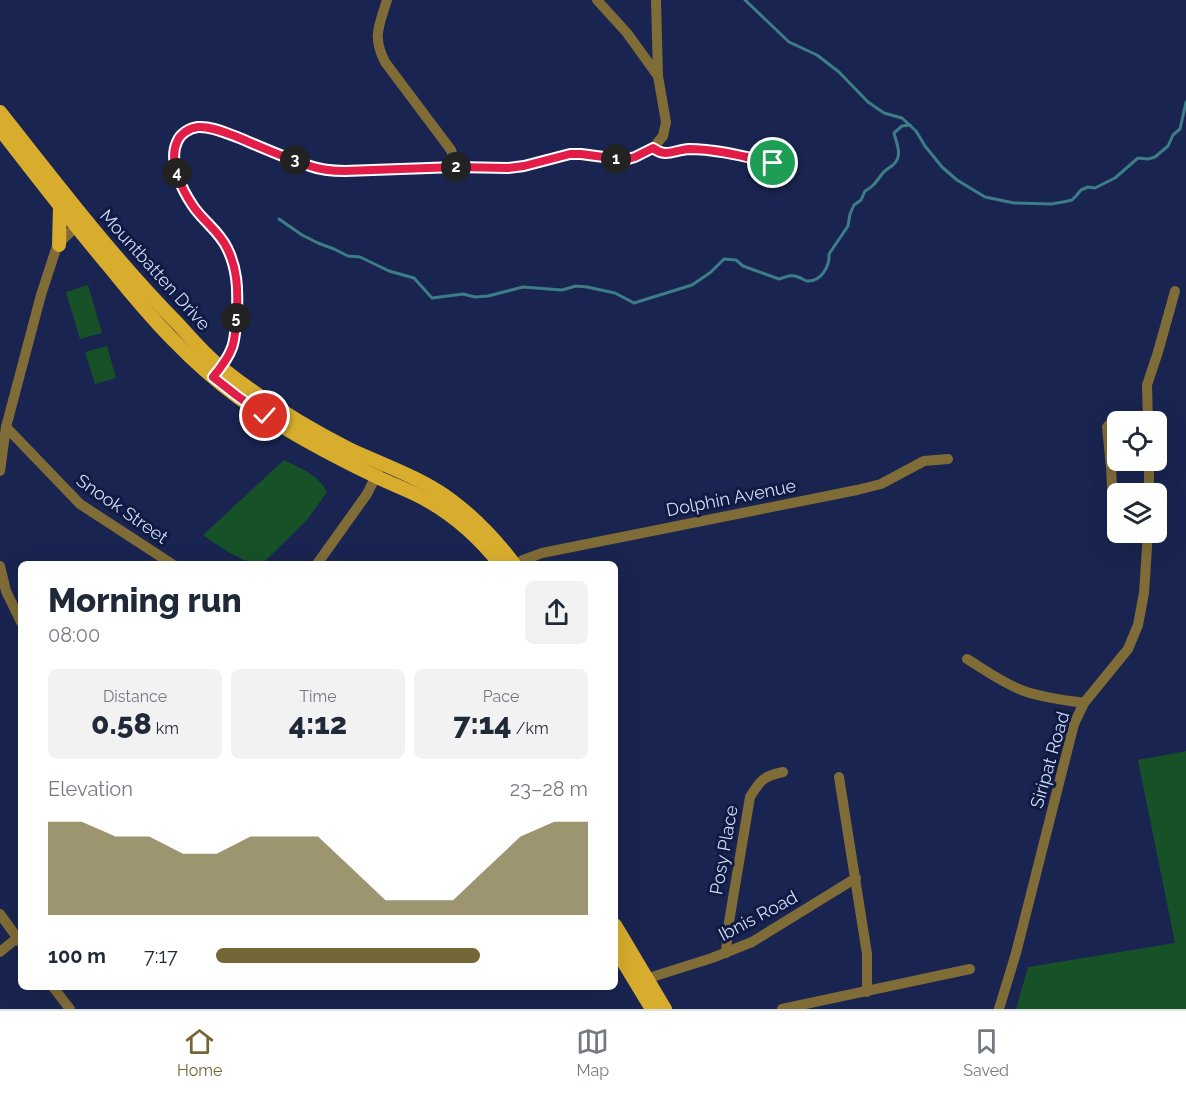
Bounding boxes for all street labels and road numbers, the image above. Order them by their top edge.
street label: Mountbatten Drive [96,205,215,335]
street label: Snook Street [72,469,172,548]
street label: Dolphin Avenue [664,475,798,520]
street label: Siripat Road [1026,709,1073,811]
street label: Posy Place [705,803,742,896]
street label: Ibnis Road [715,886,801,945]

